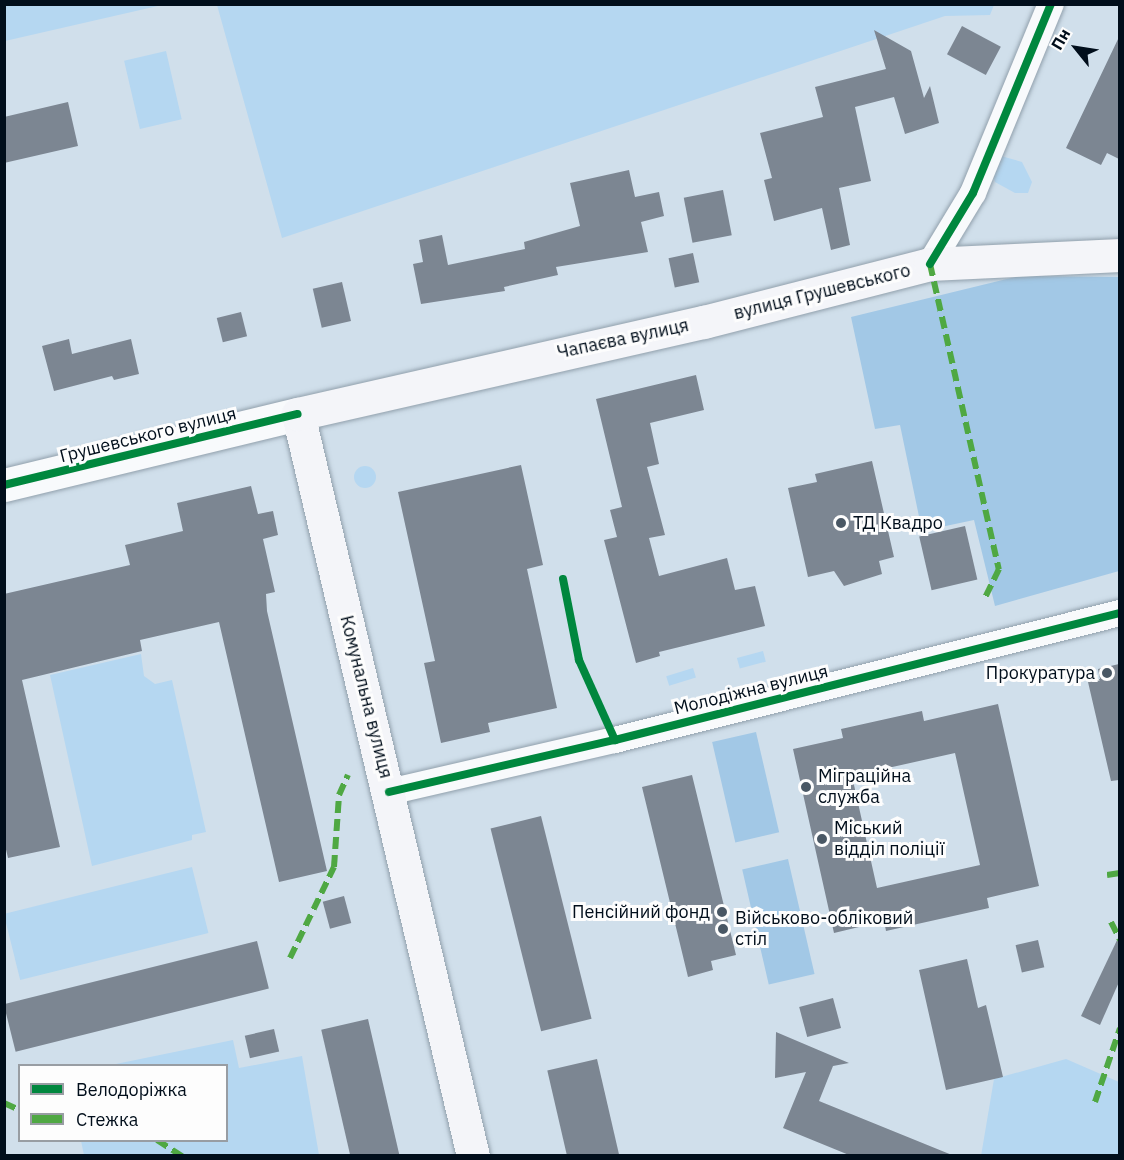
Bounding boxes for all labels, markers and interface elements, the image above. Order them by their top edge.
north arrow [1046,18,1106,78]
text: Пн [1046,25,1074,53]
street label: вулиця Грушевського [731,260,913,324]
street label: Чапаєва вулиця [555,315,691,363]
street label: Грушевського вулиця [57,403,239,467]
place label: ТД Квадро [853,512,943,534]
marker: ТД Квадро [834,516,848,530]
street label: Комунальна вулиця [335,613,397,781]
street label: Молодіжна вулиця [672,660,830,720]
place label: Прокуратура [986,662,1095,684]
marker: Прокуратура [1100,666,1114,680]
place label: Міграційна служба [818,766,911,808]
marker: Міграційна служба [799,780,813,794]
place label: Міський відділ поліції [834,818,944,860]
marker: Міський відділ поліції [815,832,829,846]
place label: Пенсійний фонд [572,901,710,923]
marker: Пенсійний фонд [715,905,729,919]
place label: Військово-обліковий стіл [735,908,913,950]
marker: Військово-обліковий стіл [716,922,730,936]
legend [18,1064,228,1142]
text: Велодоріжка [76,1078,187,1101]
text: Стежка [76,1108,138,1131]

